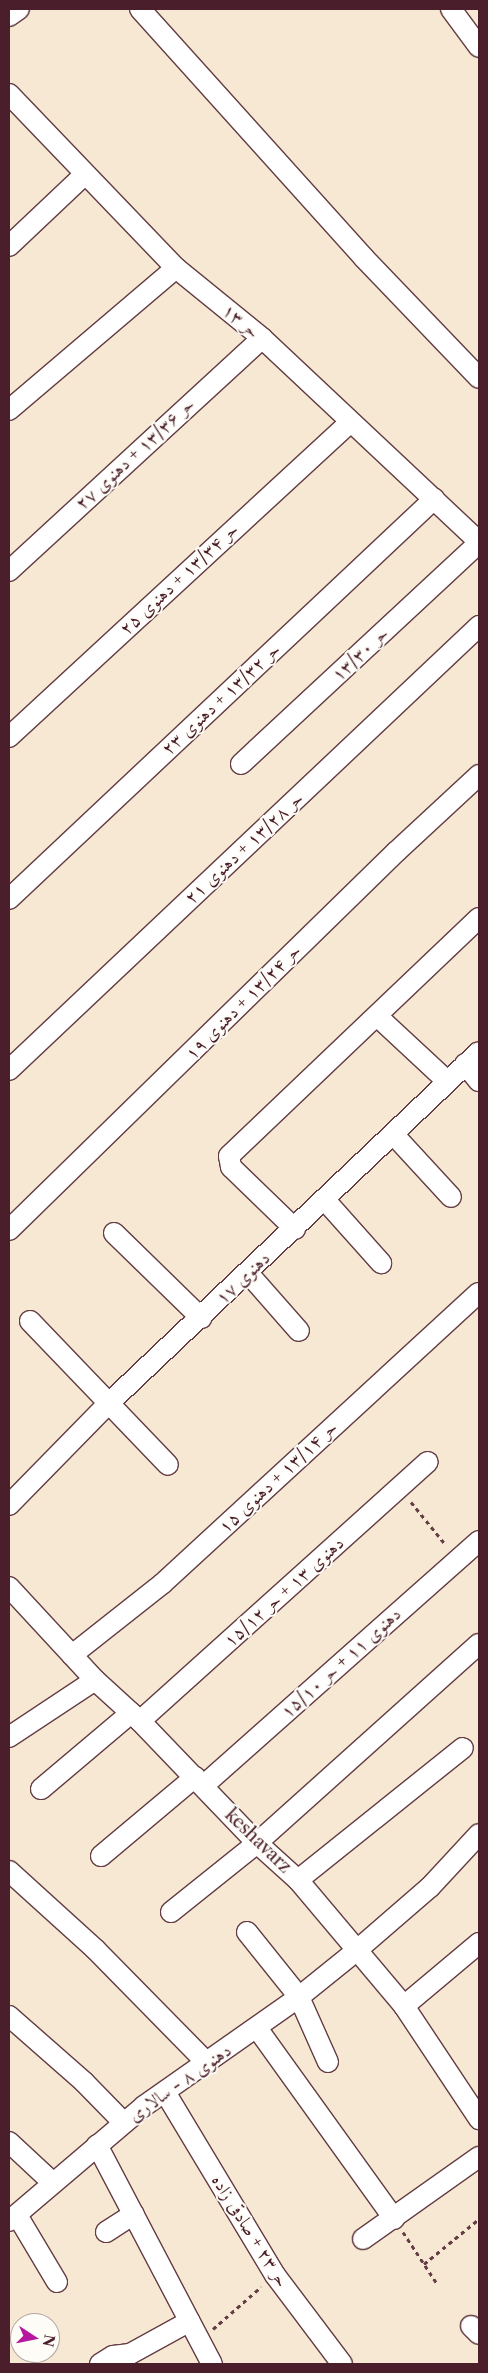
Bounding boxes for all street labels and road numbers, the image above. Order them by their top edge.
street label: حر ۱۳ [218,299,264,343]
street label: حر ۱۳/۳۶ + دهنوی ۲۷ [71,394,199,514]
street label: حر ۱۳/۳۴ + دهنوی ۲۵ [115,519,243,639]
street label: حر ۱۳/۳۰ [327,622,393,686]
street label: حر ۱۳/۳۲ + دهنوی ۲۳ [157,639,285,759]
street label: حر ۱۳/۲۸ + دهنوی ۲۱ [180,788,308,908]
street label: حر ۱۳/۲۴ + دهنوی ۱۹ [181,940,305,1064]
street label: دهنوی ۱۷ [211,1247,275,1309]
street label: حر ۱۳/۱۴ + دهنوی ۱۵ [214,1417,342,1537]
street label: دهنوی ۱۳ + حر ۱۵/۱۲ [219,1532,349,1652]
street label: دهنوی ۱۱ + حر ۱۵/۱۰ [276,1603,406,1723]
street label: keshavarz [220,1804,296,1878]
street label: دهنوی ۸ - سالاری [124,2040,236,2126]
street label: حر ۲۳ + صادقی زاده [207,2171,293,2291]

